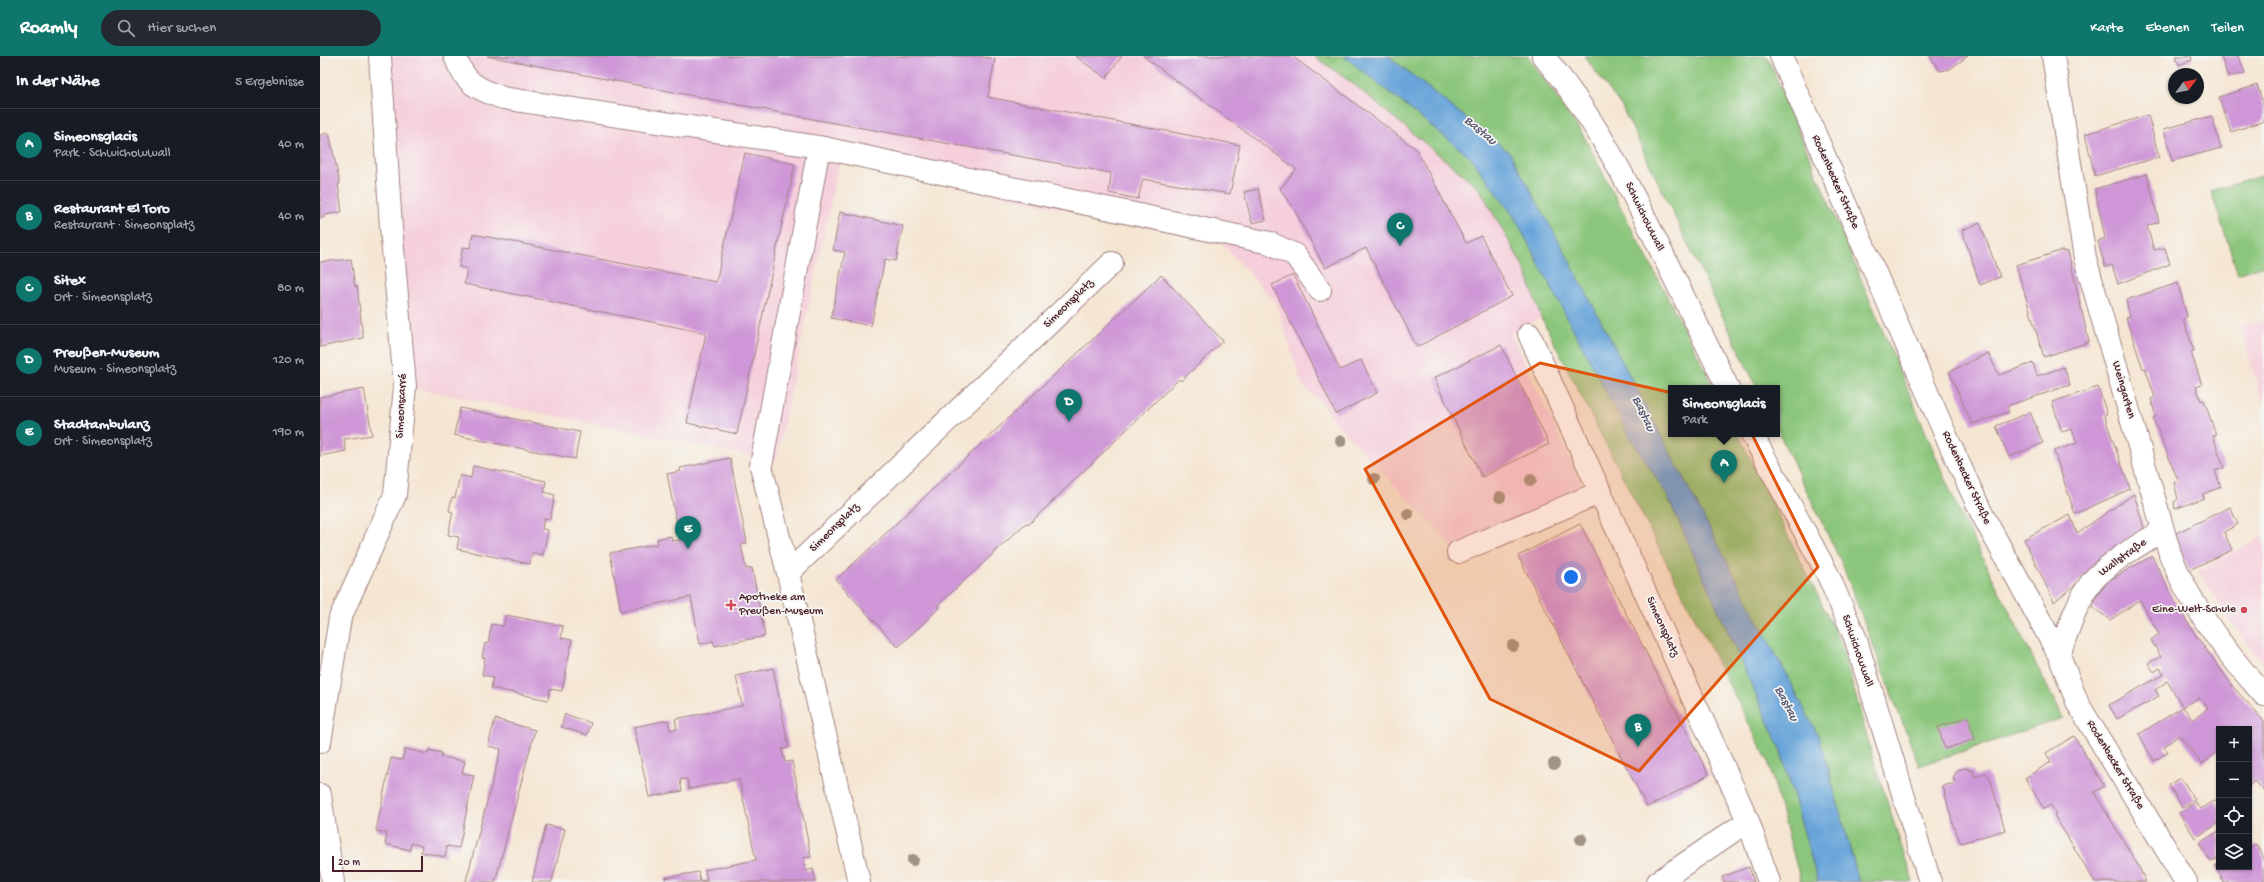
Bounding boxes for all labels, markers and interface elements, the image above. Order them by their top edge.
search box [101,10,381,46]
text: Roamly [20,17,77,40]
icon: search [115,17,137,39]
text: Hier suchen [147,19,216,37]
text: Karte [2090,20,2124,37]
text: Ebenen [2146,20,2189,37]
text: Teilen [2211,20,2244,37]
north arrow [2168,68,2204,104]
text: In der Nähe [16,72,99,92]
text: 5 Ergebnisse [235,75,304,90]
water label: Bastau [1461,113,1500,149]
text: Simeonsglacis [54,128,137,146]
street label: Rodenbecker Straße [1808,133,1862,232]
text: A [25,137,33,152]
text: 40 m [278,137,304,152]
text: Park · Schwichowwall [54,146,171,161]
street label: Schwichowwall [1621,180,1667,254]
text: Restaurant El Toro [54,200,170,218]
text: B [26,209,32,224]
text: 40 m [278,209,304,224]
pin: C [1387,213,1413,246]
text: Restaurant · Simeonsplatz [54,218,195,233]
text: Sitex [54,272,86,290]
street label: Simeonsplatz [1041,276,1098,331]
text: C [25,281,33,296]
text: 80 m [277,281,304,296]
text: Ort · Simeonsplatz [54,290,152,305]
text: Preußen-Museum [54,344,159,362]
text: D [25,353,33,368]
text: 120 m [273,353,304,368]
street label: Weingarten [2108,360,2138,421]
text: Museum · Simeonsplatz [54,362,176,377]
street label: Simeonscarré [393,373,411,439]
popup [1668,385,1780,437]
pin: D [1056,389,1082,422]
water label: Bastau [1628,394,1658,435]
text: Simeonsglacis [1682,395,1766,413]
text: Park [1682,413,1707,428]
text: Stadtambulanz [54,416,150,434]
text: E [25,425,33,440]
text: 190 m [273,425,304,440]
street label: Rodenbecker Straße [1938,429,1994,528]
text: Ort · Simeonsplatz [54,434,152,449]
pin: A [1711,450,1737,483]
street label: Simeonsplatz [807,500,864,555]
pin: E [675,516,701,549]
street label: Wallstraße [2096,535,2150,580]
your location [1561,567,1581,587]
place label: Apotheke am Preußen-Museum [738,591,824,619]
street label: Simeonsplatz [1642,595,1682,660]
marker: Apotheke am Preußen-Museum [726,600,736,610]
place label: Eine-Welt-Schule [2152,603,2237,617]
marker: Eine-Welt-Schule [2239,605,2249,615]
street label: Schwichowwall [1838,613,1876,689]
water label: Bastau [1771,684,1802,725]
pin: B [1625,714,1651,747]
street label: Rodenbecker Straße [2083,718,2148,813]
map controls [2216,726,2252,870]
button: + [2216,726,2252,762]
button: − [2216,762,2252,798]
button: locate [2216,798,2252,834]
button: layers [2216,834,2252,870]
scale bar [332,854,423,873]
text: 20 m [338,857,360,869]

